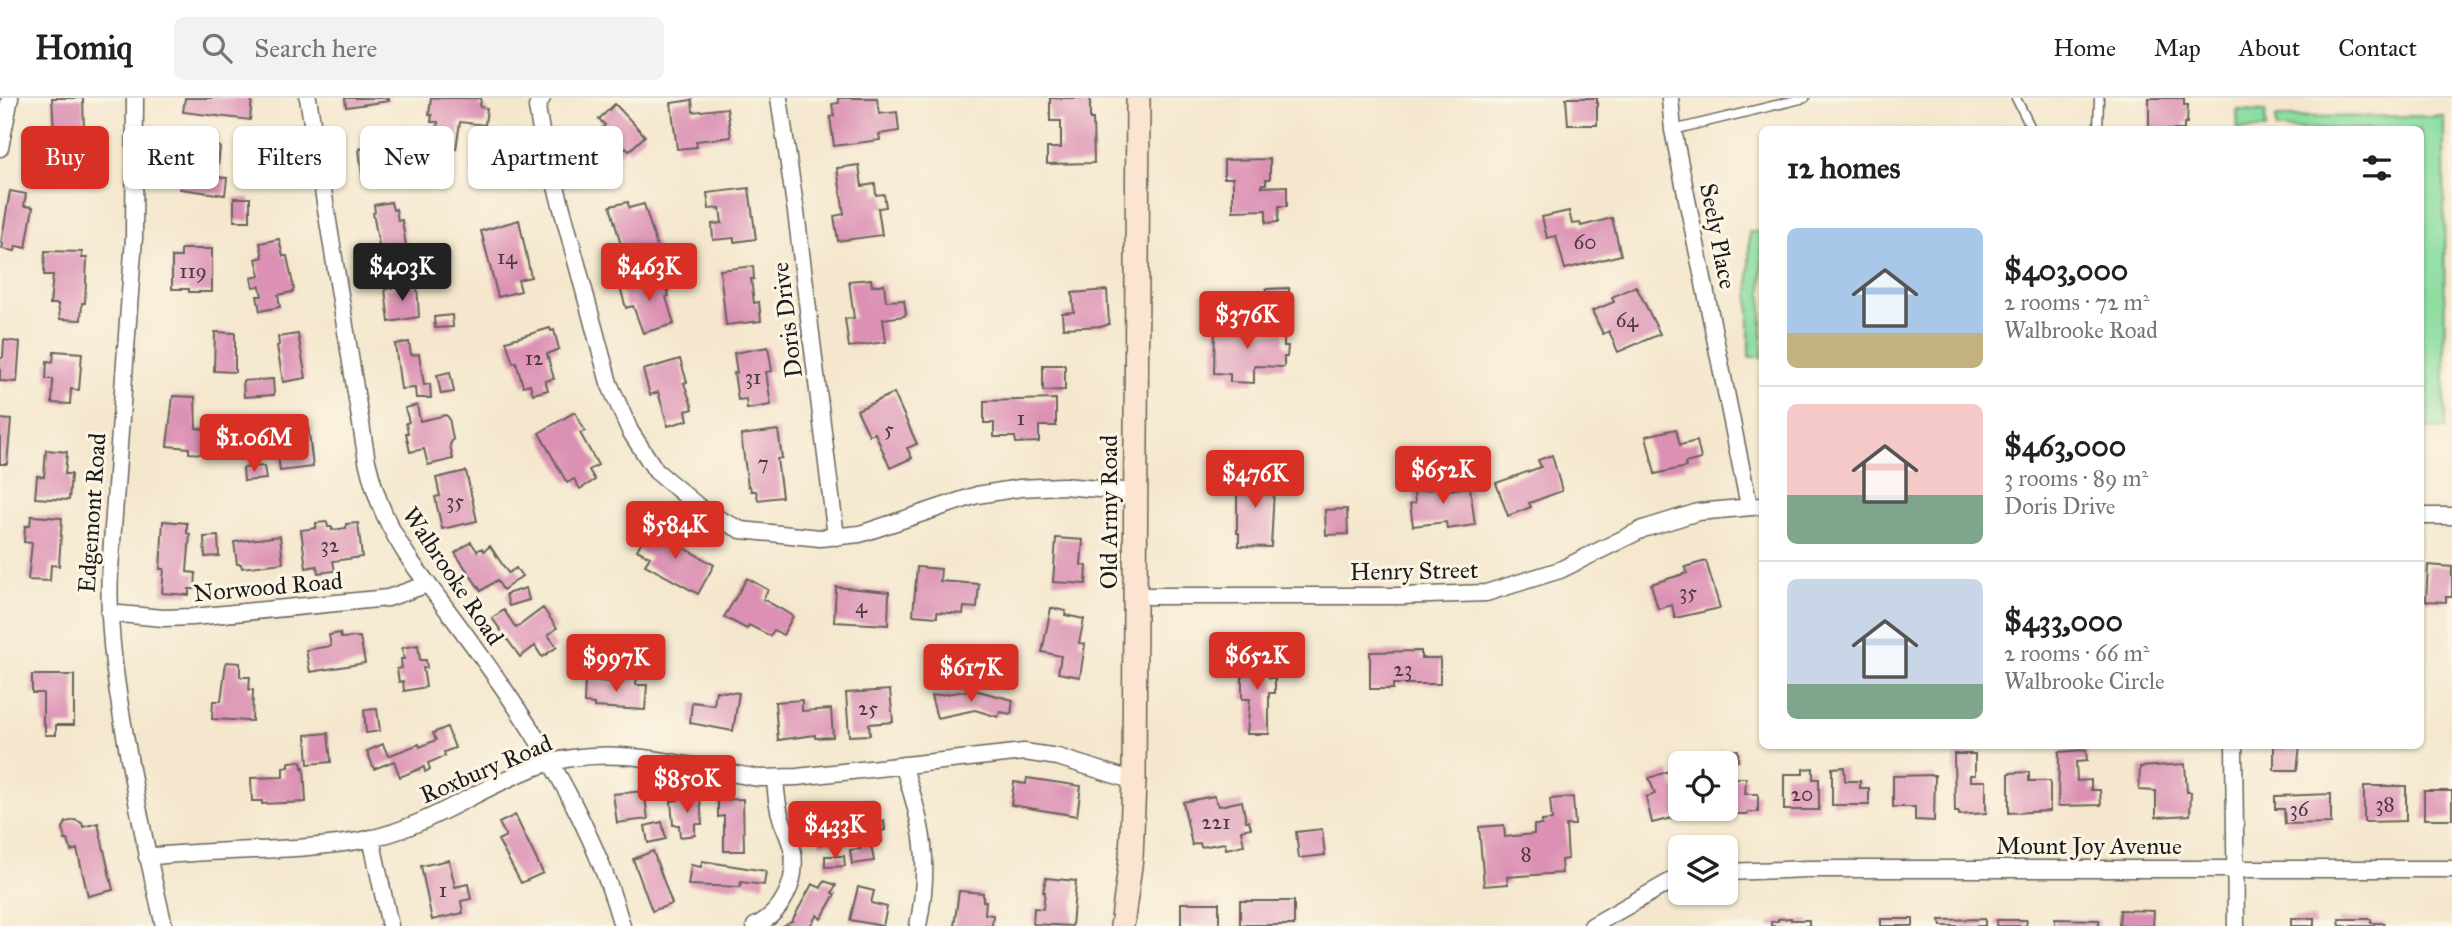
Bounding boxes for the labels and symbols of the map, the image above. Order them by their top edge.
street label: Seely Place [1693,181,1743,291]
house number: 60 [1574,229,1597,255]
pin: $403K [353,244,451,303]
house number: 14 [497,244,518,270]
pin: $463K [600,244,698,303]
house number: 119 [179,258,207,284]
street label: Doris Drive [765,261,809,379]
pin: $376K [1198,292,1296,351]
house number: 64 [1616,307,1640,333]
house number: 12 [525,345,544,371]
house number: 31 [745,364,761,390]
house number: 1 [1017,405,1025,431]
pin: $1.06M [197,414,311,474]
house number: 5 [884,416,894,442]
street label: Edgemont Road [71,432,113,594]
street label: Old Army Road [1094,435,1124,589]
pin: $652K [1394,446,1492,506]
house number: 7 [757,450,769,476]
pin: $476K [1206,450,1304,510]
house number: 35 [446,488,464,514]
street label: Walbrooke Road [396,501,510,651]
pin: $584K [626,502,724,561]
house number: 32 [321,532,340,558]
street label: Henry Street [1349,555,1479,587]
street label: Norwood Road [192,566,344,608]
house number: 35 [1679,579,1697,605]
house number: 4 [855,593,868,619]
pin: $652K [1208,632,1306,692]
pin: $997K [567,634,665,694]
pin: $617K [922,644,1020,704]
house number: 23 [1394,656,1412,682]
house number: 25 [858,695,878,721]
street label: Roxbury Road [416,728,556,810]
pin: $850K [638,756,736,815]
house number: 20 [1791,781,1813,807]
house number: 38 [2375,791,2395,817]
house number: 36 [2289,796,2310,822]
pin: $433K [786,802,884,861]
house number: 221 [1202,809,1230,835]
street label: Mount Joy Avenue [1996,831,2182,861]
house number: 8 [1520,841,1532,867]
house number: 1 [439,877,447,903]

